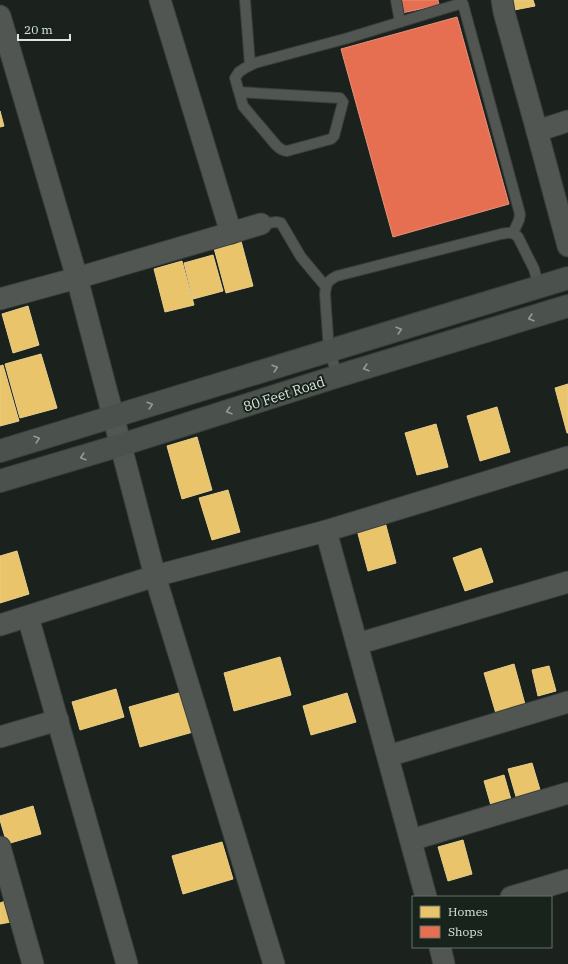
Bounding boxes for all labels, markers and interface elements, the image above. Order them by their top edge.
scale bar [18,16,70,42]
text: 20 m [24,22,53,37]
one-way arrow [527,313,534,322]
one-way arrow [396,326,403,335]
one-way arrow [363,363,370,372]
one-way arrow [271,364,278,373]
street label: 80 Feet Road [241,372,328,416]
one-way arrow [147,401,154,410]
one-way arrow [225,406,232,415]
one-way arrow [34,435,41,444]
one-way arrow [80,452,87,461]
legend [412,896,552,948]
text: Homes [448,904,488,919]
text: Shops [448,924,483,939]

